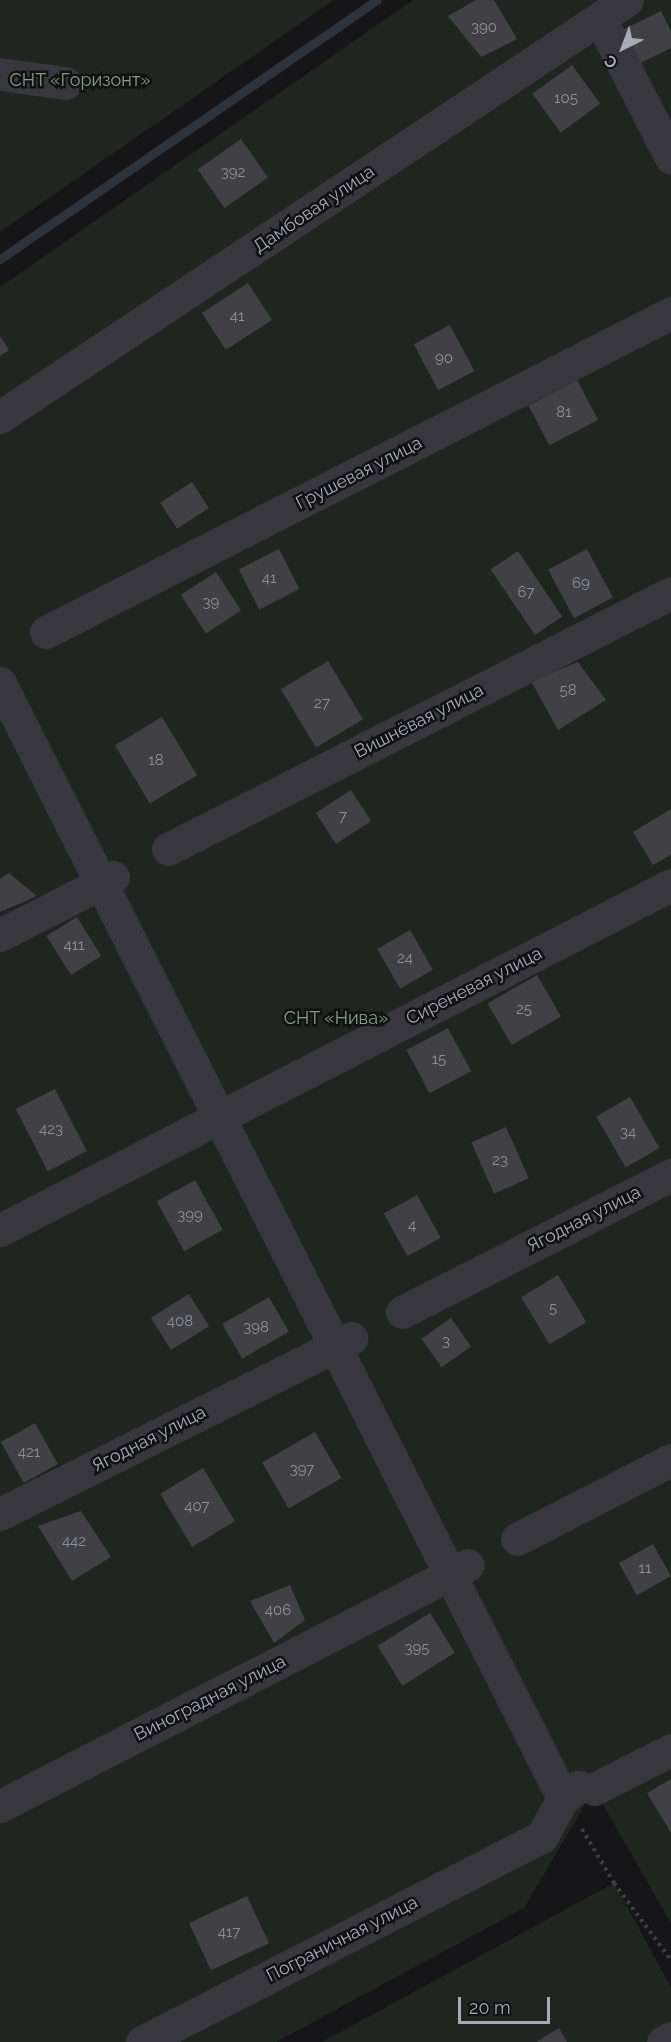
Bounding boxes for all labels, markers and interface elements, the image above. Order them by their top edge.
north arrow [593,18,653,78]
house number: 390 [471,19,497,37]
text: С [600,51,621,72]
park label: СНТ «Горизонт» [9,69,151,91]
house number: 105 [554,90,578,108]
street label: Дамбовая улица [249,160,379,258]
house number: 392 [221,164,245,182]
house number: 41 [230,308,244,326]
house number: 90 [435,350,453,368]
house number: 81 [556,404,572,422]
street label: Грушевая улица [292,432,426,514]
house number: 41 [262,570,276,588]
house number: 69 [572,575,590,593]
house number: 67 [517,584,535,602]
house number: 39 [203,594,219,612]
street label: Вишнёвая улица [351,679,487,763]
house number: 58 [559,682,577,700]
house number: 27 [314,695,330,713]
house number: 18 [148,752,164,770]
house number: 7 [339,808,347,826]
house number: 411 [63,937,85,955]
street label: Сиреневая улица [402,942,546,1030]
house number: 24 [397,950,413,968]
house number: 25 [516,1001,532,1019]
park label: СНТ «Нива» [283,1007,389,1029]
house number: 15 [432,1051,446,1069]
house number: 423 [39,1121,63,1139]
house number: 34 [620,1124,636,1142]
house number: 23 [492,1152,508,1170]
street label: Ягодная улица [523,1181,645,1257]
house number: 399 [177,1207,203,1225]
house number: 4 [408,1217,416,1235]
house number: 5 [549,1300,557,1318]
house number: 408 [167,1313,193,1331]
house number: 398 [243,1319,269,1337]
house number: 3 [442,1333,450,1351]
street label: Ягодная улица [88,1401,210,1477]
house number: 421 [18,1444,40,1462]
house number: 397 [290,1461,314,1479]
house number: 407 [184,1498,210,1516]
house number: 442 [62,1533,86,1551]
house number: 11 [639,1560,651,1578]
house number: 406 [265,1602,291,1620]
house number: 395 [405,1640,429,1658]
street label: Виноградная улица [130,1650,290,1746]
street label: Пограничная улица [263,1891,421,1987]
house number: 417 [218,1924,240,1942]
scale bar [461,1985,552,2023]
text: 20 m [469,1997,511,2018]

